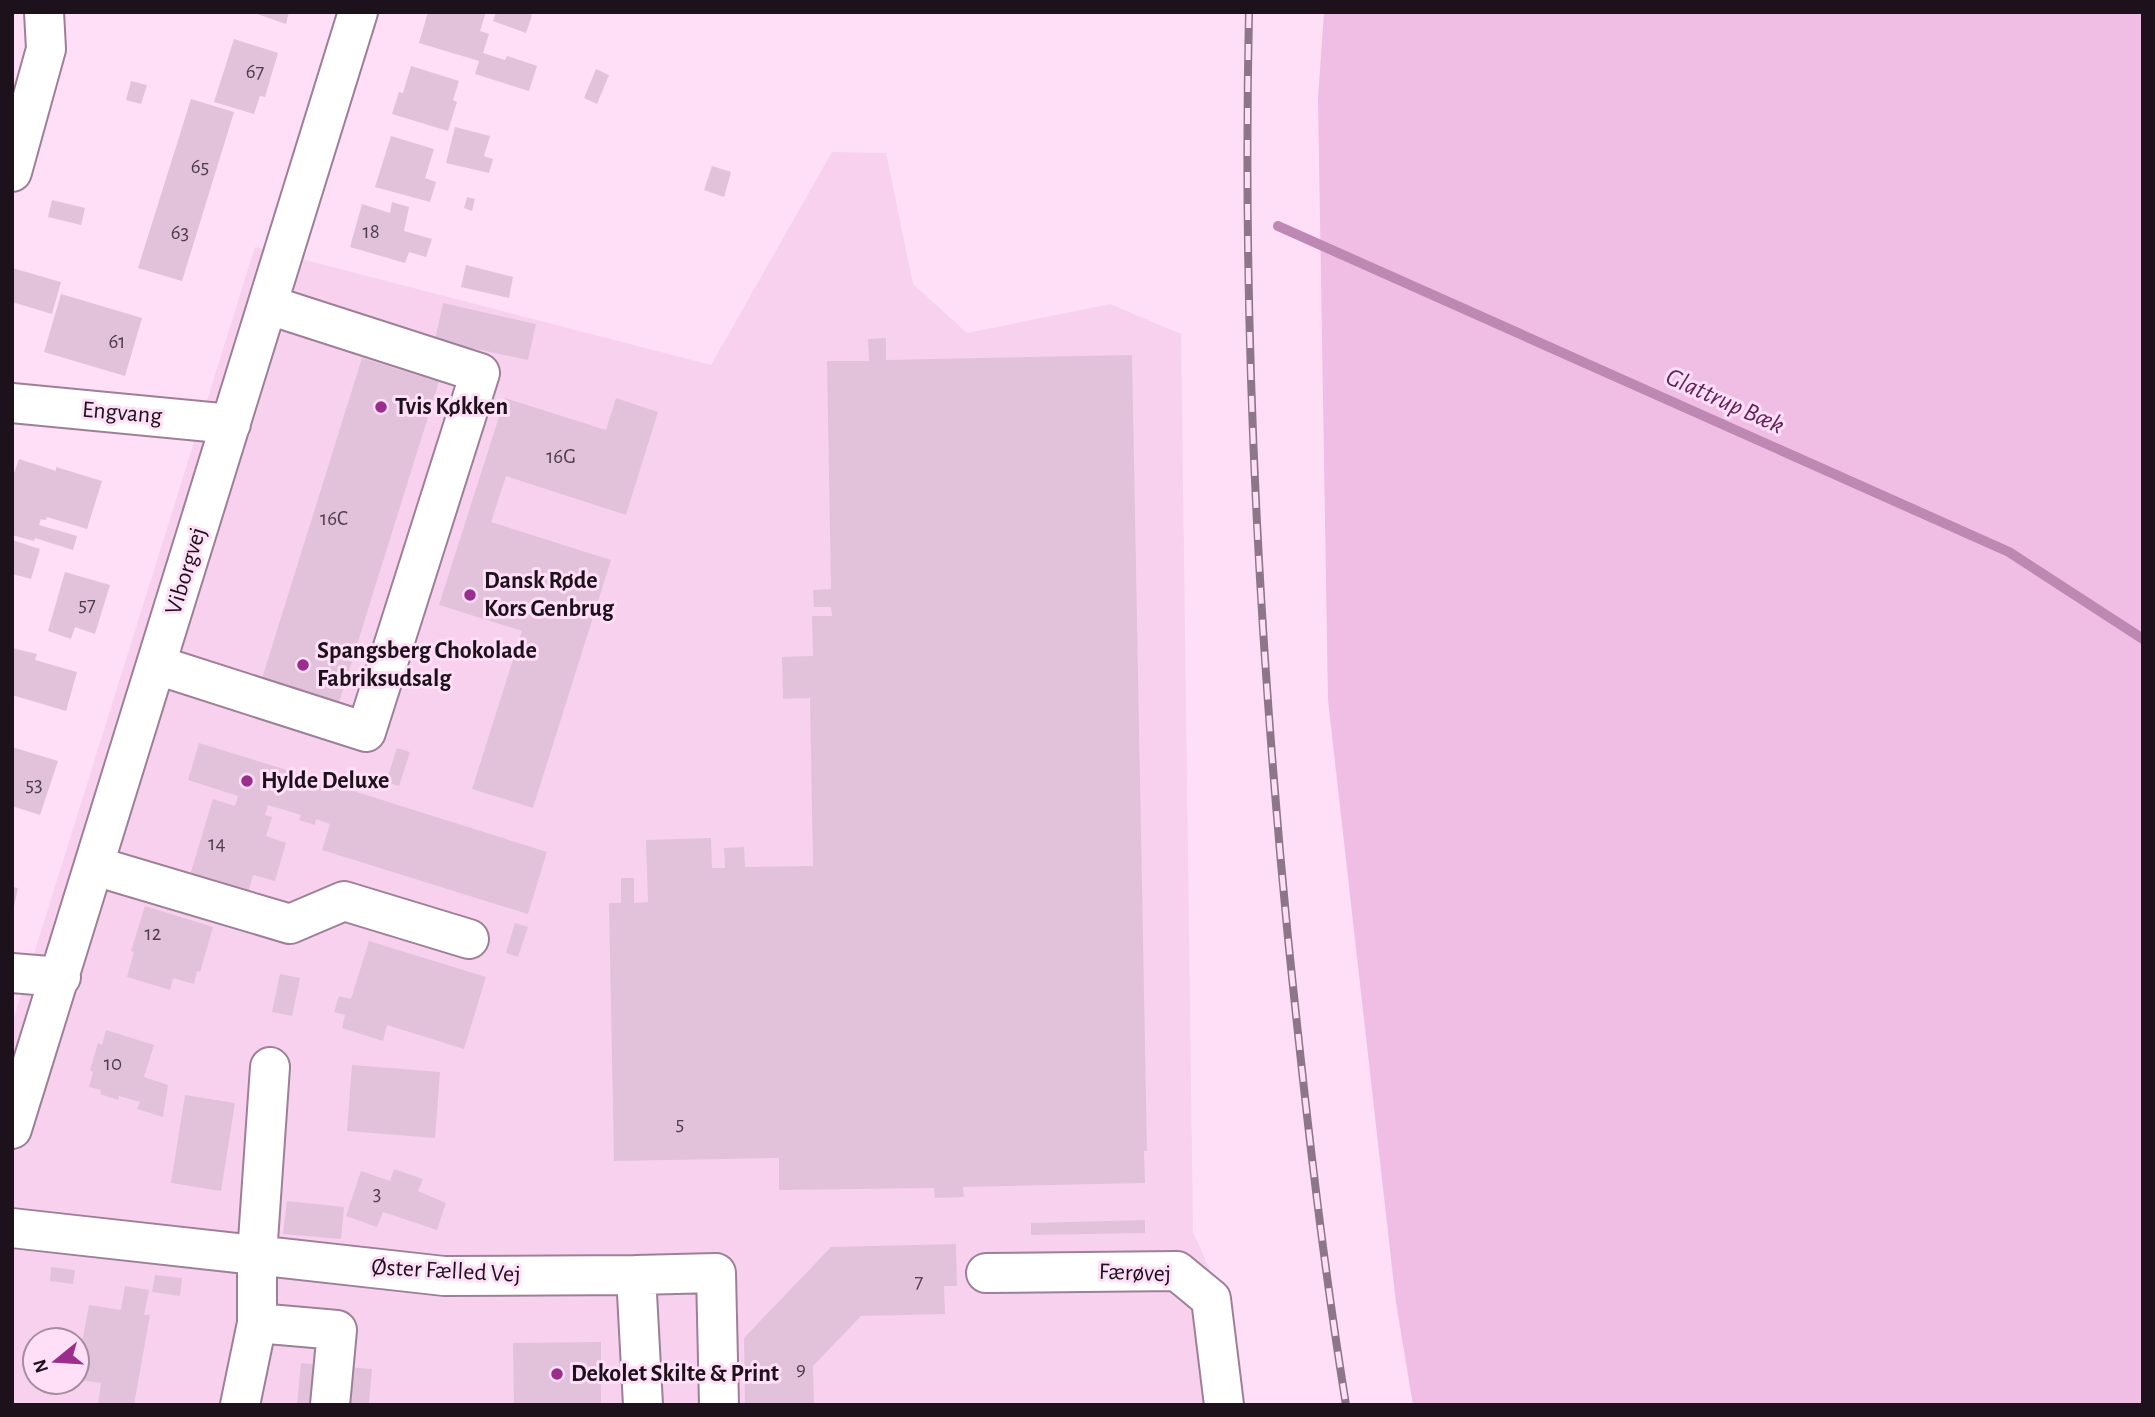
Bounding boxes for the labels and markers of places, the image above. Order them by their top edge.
place label: Tvis Køkken [395,395,508,419]
marker: Tvis Køkken [373,399,389,415]
place label: Dansk Røde Kors Genbrug [484,569,615,621]
marker: Dansk Røde Kors Genbrug [462,587,478,603]
place label: Spangsberg Chokolade Fabriksudsalg [317,639,537,691]
marker: Spangsberg Chokolade Fabriksudsalg [295,657,311,673]
place label: Hylde Deluxe [261,769,389,793]
marker: Hylde Deluxe [239,773,255,789]
place label: Dekolet Skilte & Print [571,1362,779,1386]
marker: Dekolet Skilte & Print [549,1366,565,1382]

